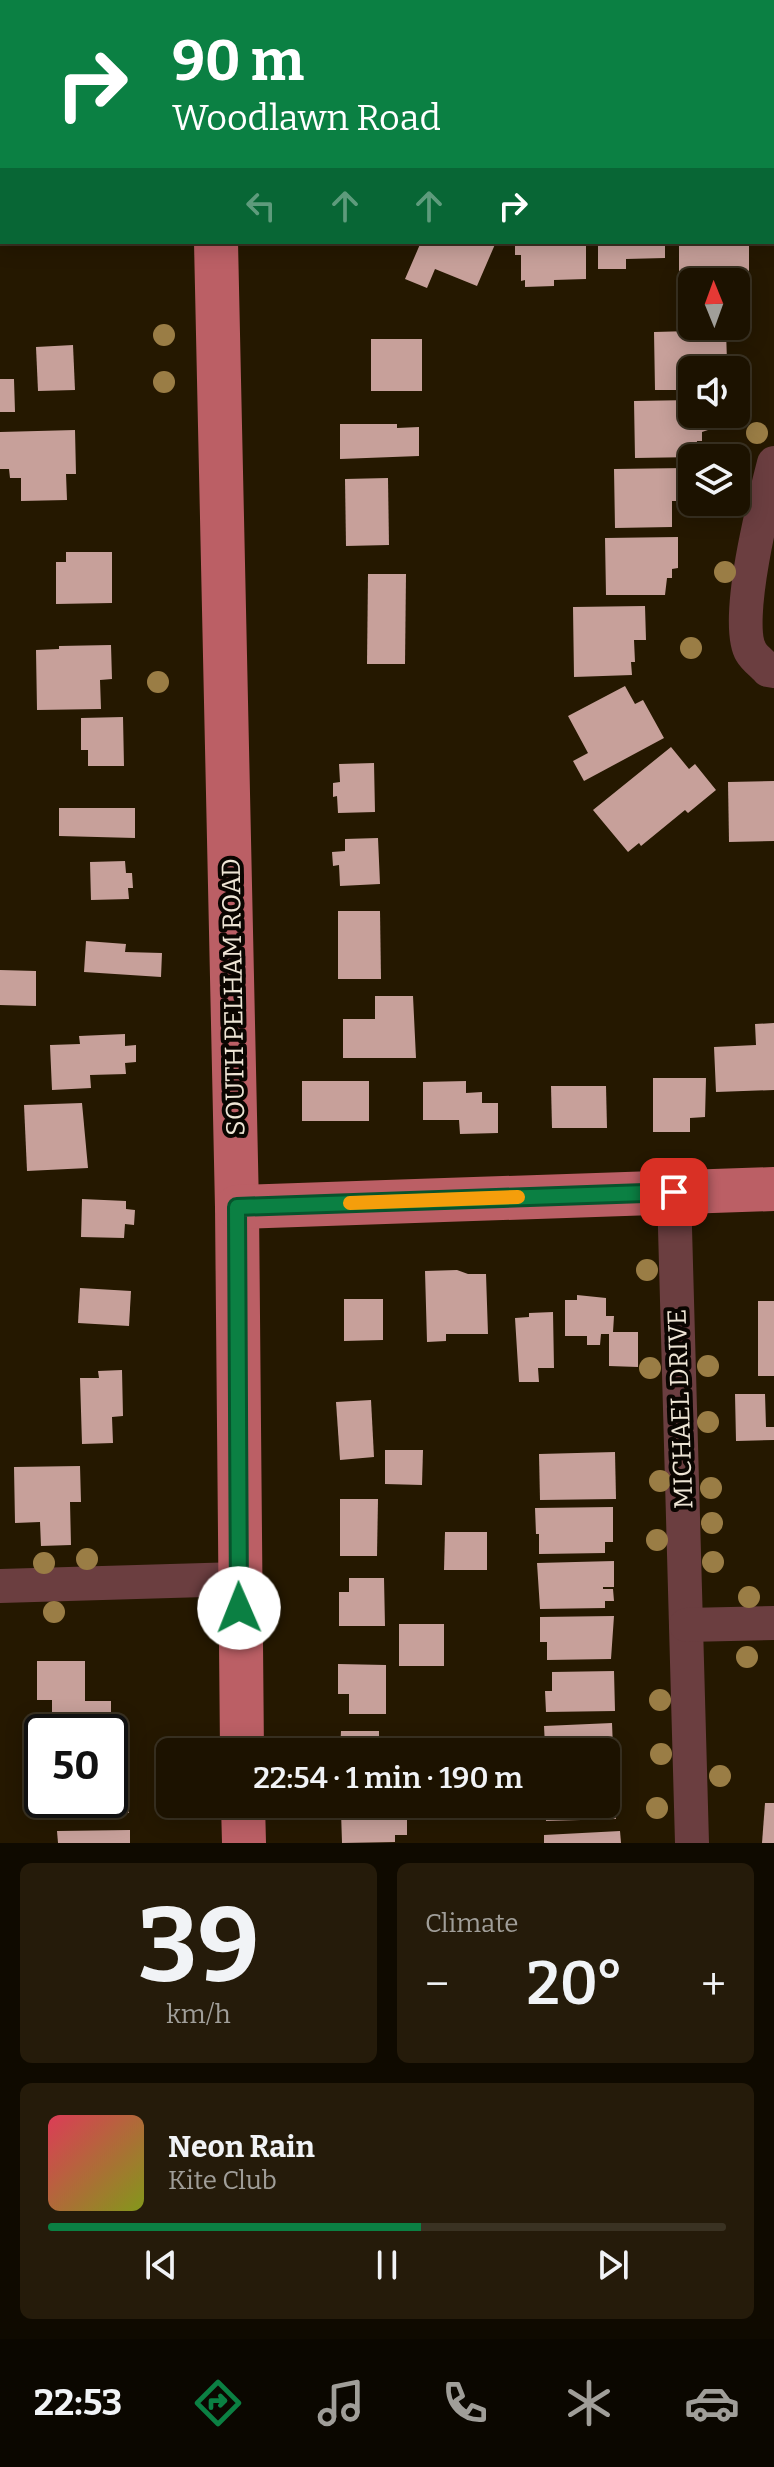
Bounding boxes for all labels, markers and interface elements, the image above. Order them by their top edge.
text: 90 m [172,28,304,95]
icon: right [40,32,144,136]
text: Woodlawn Road [172,96,441,140]
icon: left [239,184,283,228]
icon: ahead [323,184,367,228]
icon: ahead [407,184,451,228]
icon: right [491,184,535,228]
north arrow [678,268,750,340]
map controls [678,268,750,516]
button: sound [678,356,750,428]
button: layers [678,444,750,516]
street label: SOUTH PELHAM ROAD [216,858,251,1136]
pin [640,1158,708,1226]
icon: arrive [652,1170,696,1214]
street label: MICHAEL DRIVE [662,1308,699,1510]
position arrow [197,1566,281,1650]
speed limit sign: 50 [24,1714,128,1818]
text: 22:54 · 1 min · 190 m [253,1760,523,1796]
text: 39 [138,1884,259,2009]
text: Climate [425,1908,519,1939]
text: 20° [526,1948,624,2020]
text: − [425,1958,449,2011]
text: + [701,1958,726,2011]
text: km/h [166,1999,231,2030]
text: Neon Rain [168,2129,315,2165]
text: Kite Club [168,2165,277,2196]
icon: previous [139,2243,183,2287]
icon: pause [365,2243,409,2287]
icon: next [591,2243,635,2287]
icon: directions [190,2375,246,2431]
icon: music [313,2375,369,2431]
icon: phone [437,2375,493,2431]
icon: climate [561,2375,617,2431]
icon: car [684,2375,740,2431]
text: 22:53 [34,2381,122,2425]

